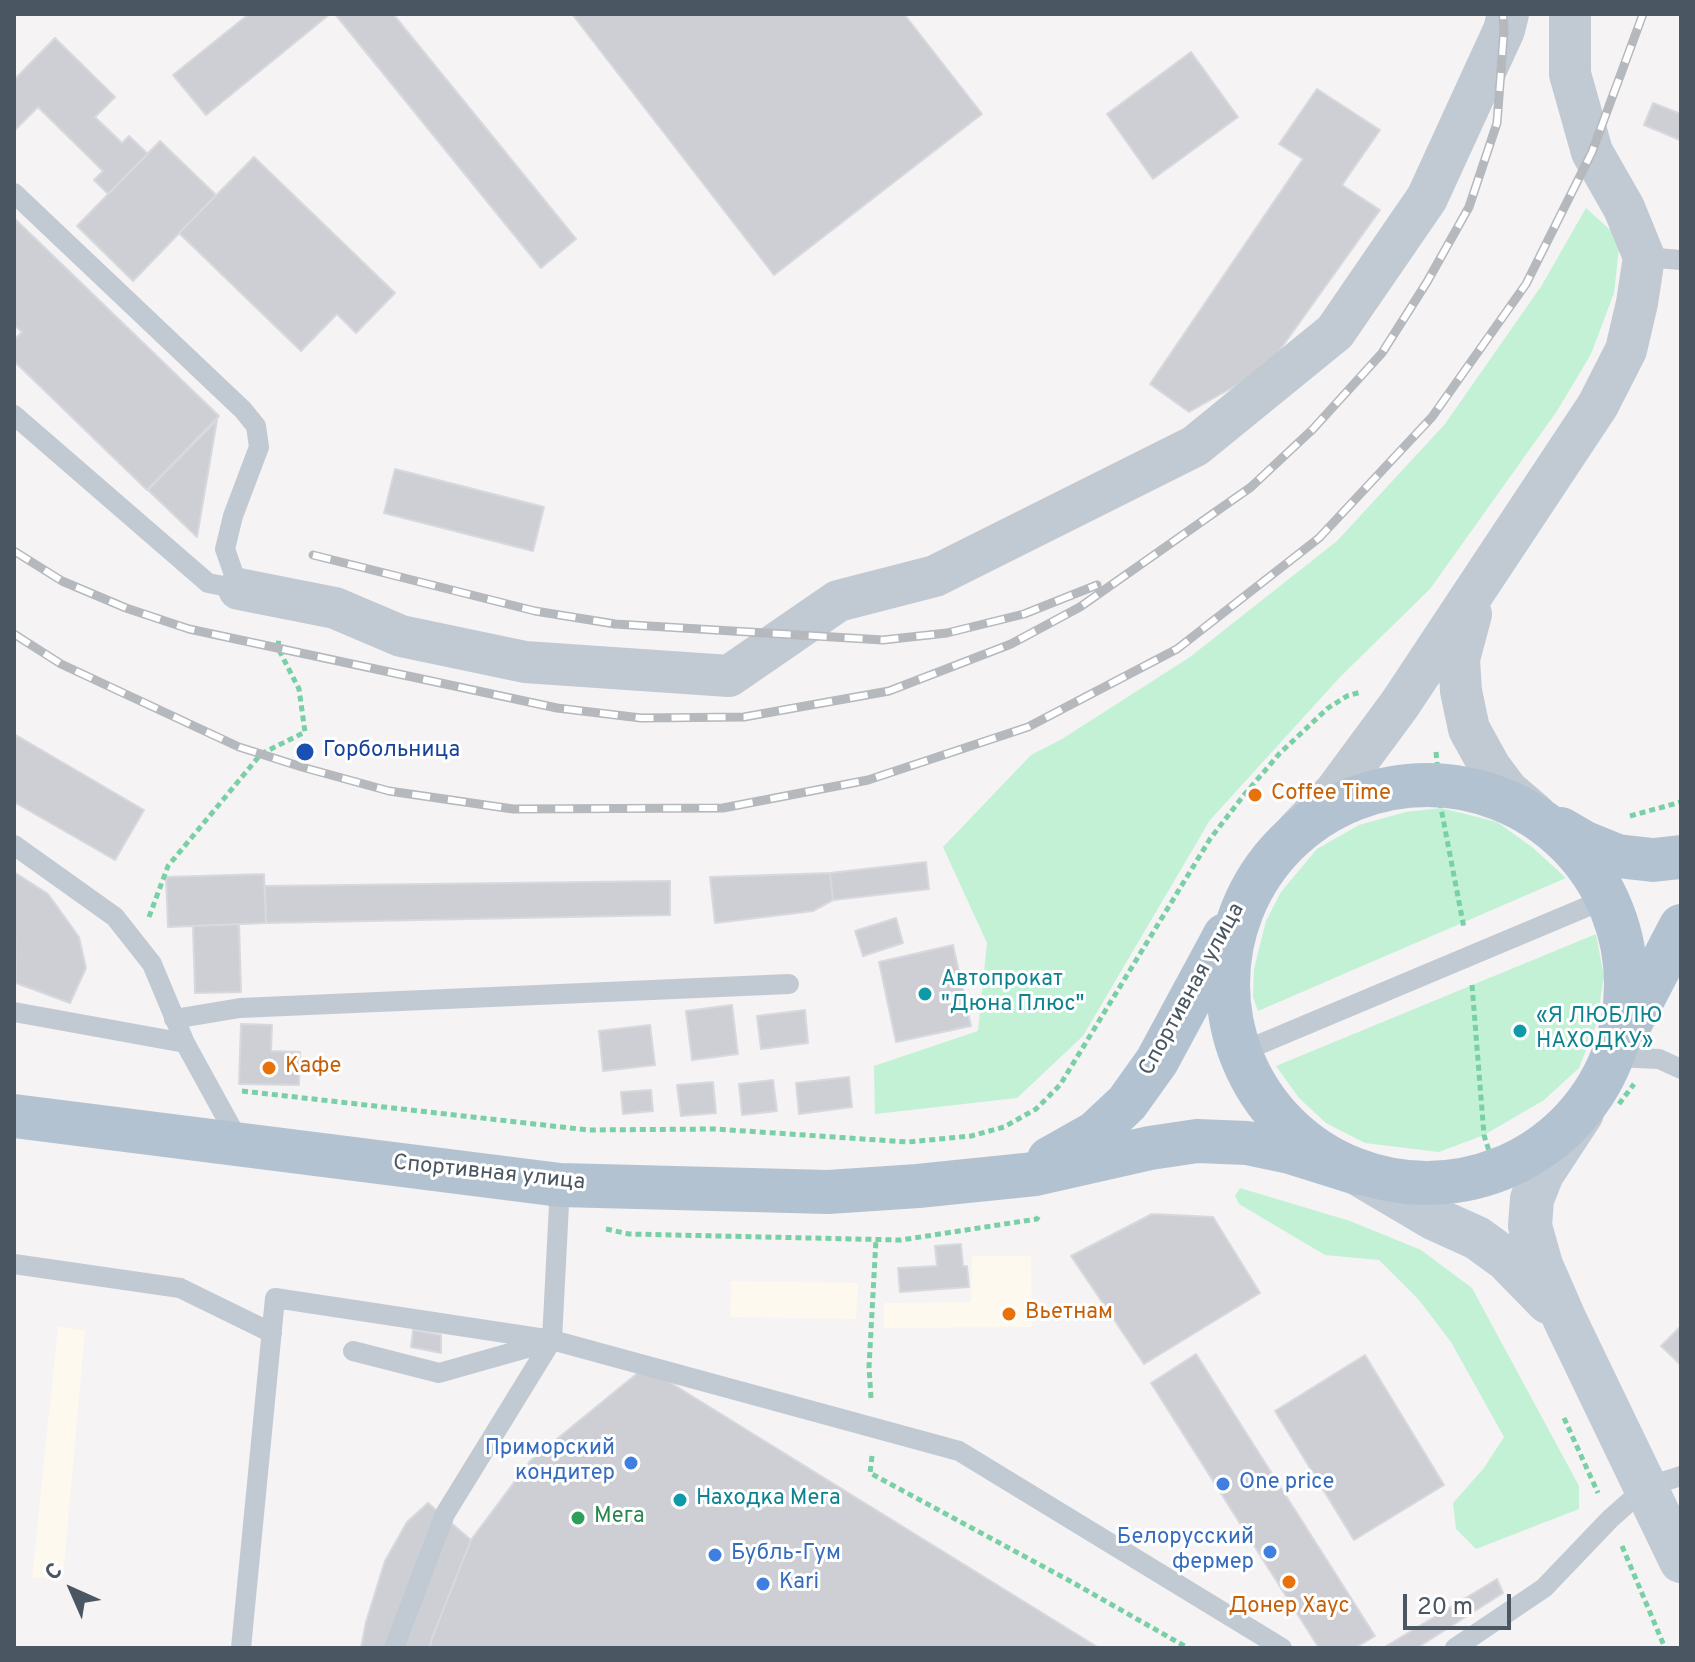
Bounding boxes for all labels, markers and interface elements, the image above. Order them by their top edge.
place label: Горбольница [323,739,460,765]
marker: Горбольница [294,741,316,763]
place label: Coffee Time [1271,782,1391,808]
marker: Coffee Time [1246,786,1264,804]
street label: Спортивная улица [1135,899,1251,1081]
place label: Автопрокат "Дюна Плюс" [941,968,1084,1020]
marker: Автопрокат "Дюна Плюс" [916,985,934,1003]
place label: «Я ЛЮБЛЮ НАХОДКУ» [1536,1005,1663,1056]
marker: «Я ЛЮБЛЮ НАХОДКУ» [1511,1022,1529,1040]
place label: Кафе [285,1055,341,1081]
marker: Кафе [260,1059,278,1077]
street label: Спортивная улица [392,1151,586,1197]
place label: Вьетнам [1025,1301,1113,1327]
marker: Вьетнам [1000,1305,1018,1323]
place label: Приморский кондитер [485,1437,615,1488]
marker: Приморский кондитер [622,1454,640,1472]
place label: One price [1239,1471,1334,1497]
marker: One price [1214,1475,1232,1493]
place label: Находка Мега [696,1487,840,1513]
marker: Находка Мега [671,1491,689,1509]
place label: Мега [594,1505,645,1531]
marker: Мега [569,1509,587,1527]
place label: Белорусский фермер [1117,1526,1254,1578]
place label: Бубль-Гум [731,1542,841,1568]
marker: Белорусский фермер [1261,1543,1279,1561]
marker: Бубль-Гум [706,1546,724,1564]
north arrow [32,1550,112,1630]
text: С [40,1558,69,1587]
place label: Kari [779,1571,819,1597]
marker: Донер Хаус [1280,1573,1298,1591]
marker: Kari [754,1575,772,1593]
scale bar [1407,1578,1515,1628]
text: 20 m [1417,1593,1473,1623]
place label: Донер Хаус [1228,1595,1350,1621]

